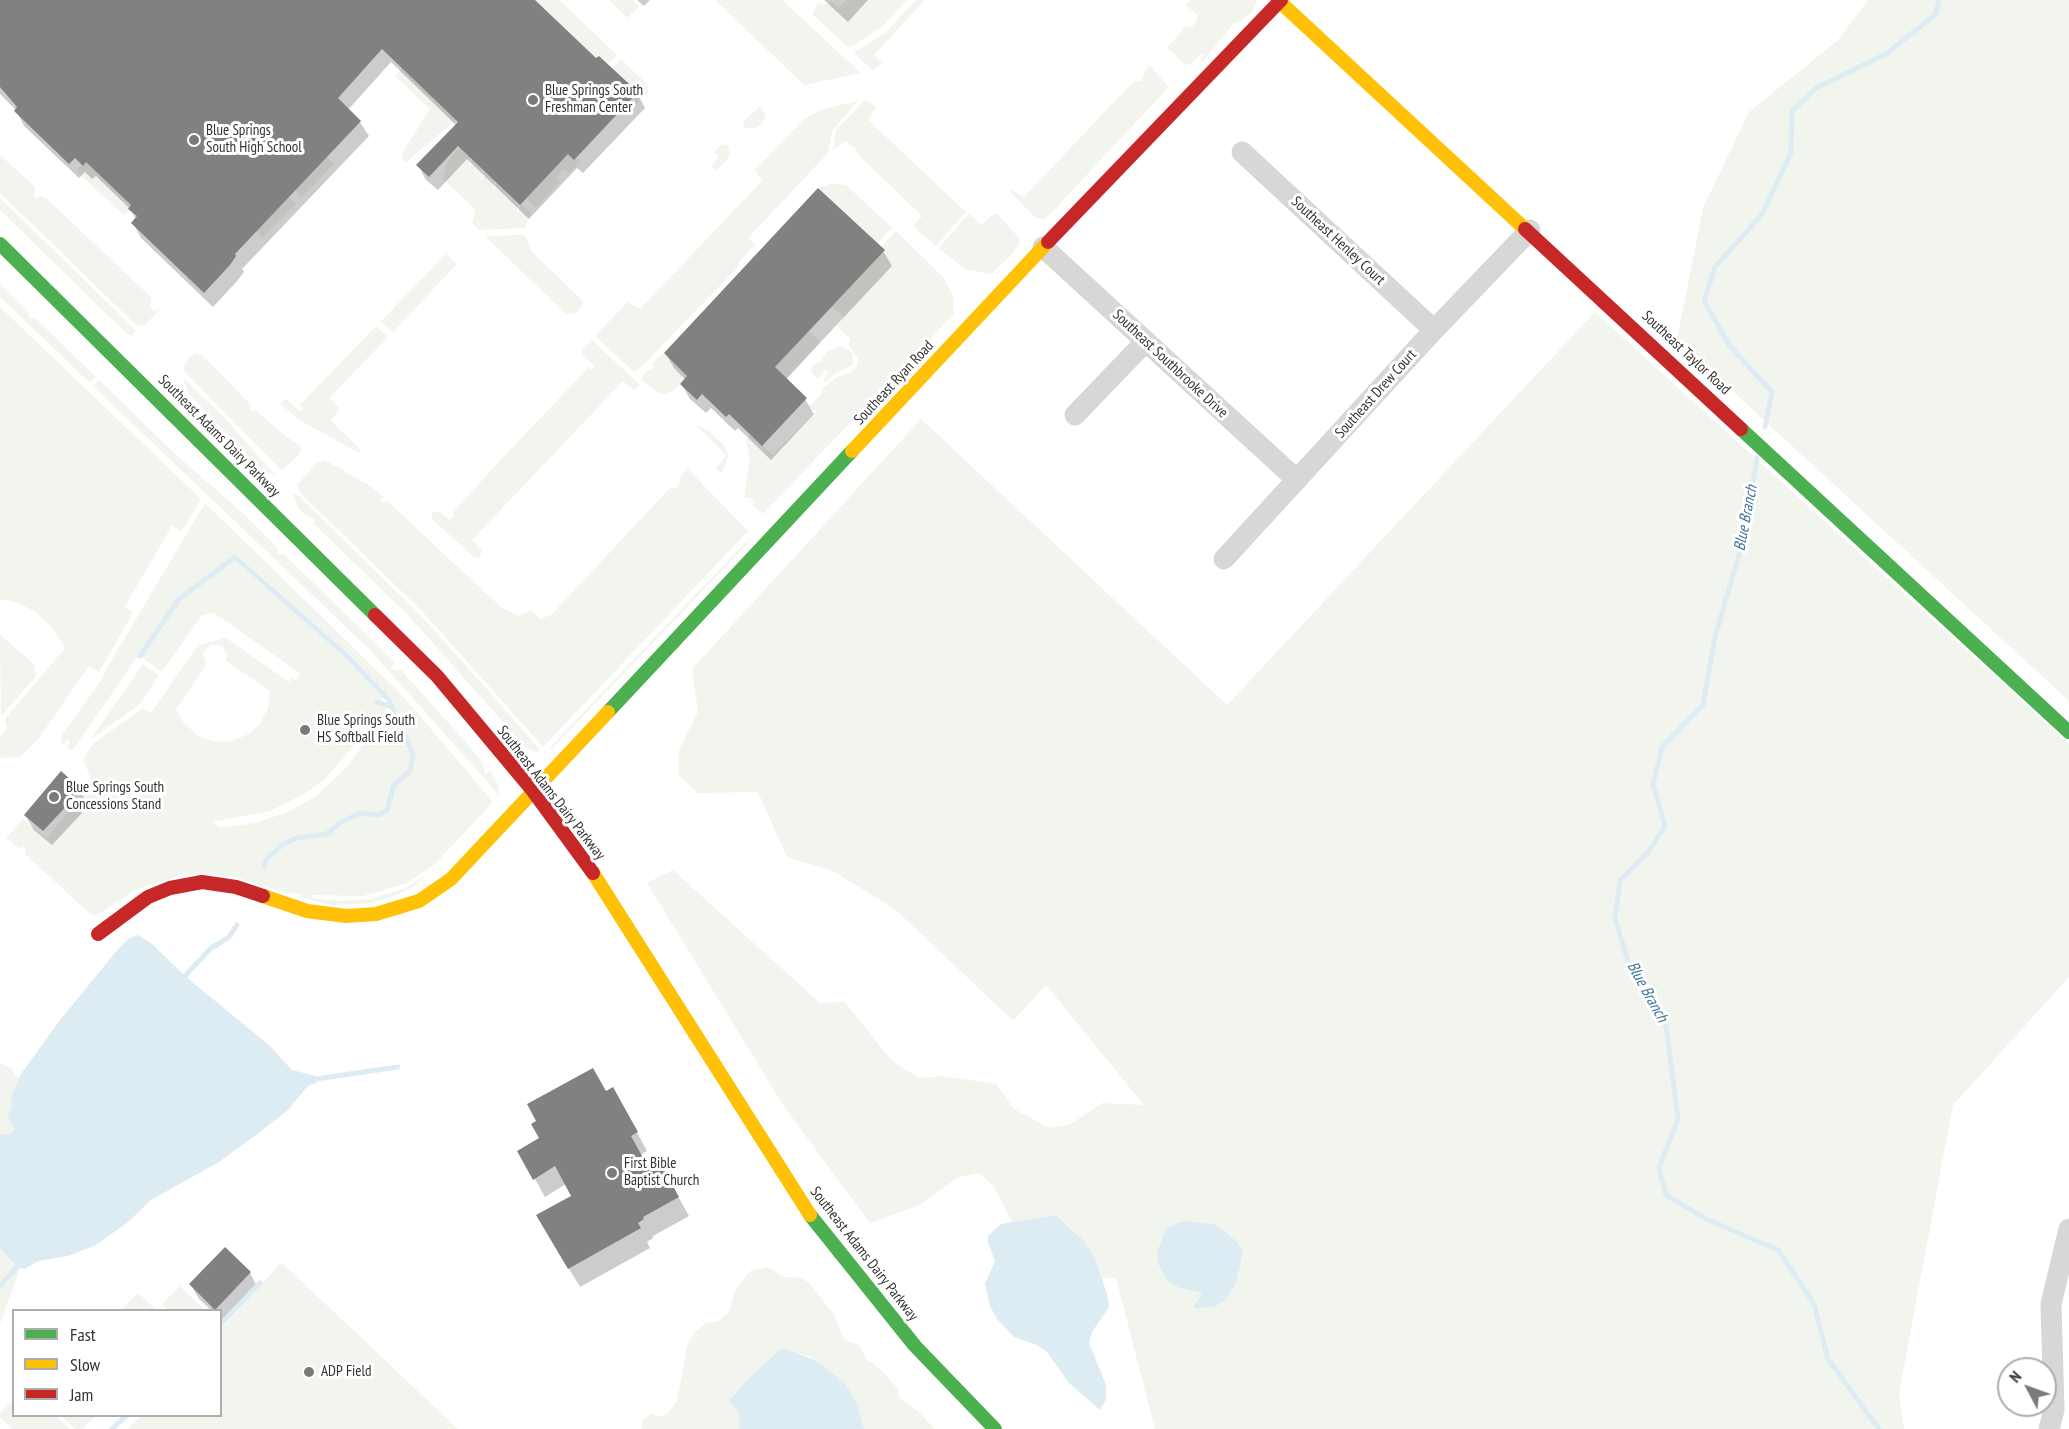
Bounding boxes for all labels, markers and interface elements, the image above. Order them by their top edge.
place label: Blue Springs South Freshman Center [545,82,643,117]
marker: Blue Springs South Freshman Center [526,93,540,107]
place label: Blue Springs South High School [206,122,302,157]
marker: Blue Springs South High School [187,133,201,147]
street label: Southeast Henley Court [1287,193,1389,289]
street label: Southeast Southbrooke Drive [1109,306,1231,422]
street label: Southeast Taylor Road [1638,307,1734,399]
street label: Southeast Ryan Road [850,337,938,429]
street label: Southeast Drew Court [1332,346,1420,442]
street label: Southeast Adams Dairy Parkway [154,371,284,501]
water label: Blue Branch [1730,484,1762,552]
place label: Blue Springs South HS Softball Field [317,712,415,747]
street label: Southeast Adams Dairy Parkway [493,722,609,864]
marker: Blue Springs South HS Softball Field [298,723,312,737]
place label: Blue Springs South Concessions Stand [66,779,164,814]
marker: Blue Springs South Concessions Stand [47,790,61,804]
water label: Blue Branch [1623,958,1671,1026]
place label: First Bible Baptist Church [624,1155,699,1190]
marker: First Bible Baptist Church [605,1166,619,1180]
street label: Southeast Adams Dairy Parkway [806,1183,922,1325]
legend [12,1309,222,1417]
text: Fast [70,1323,96,1346]
text: Slow [70,1353,100,1376]
north arrow [1997,1357,2057,1417]
place label: ADP Field [321,1363,372,1381]
marker: ADP Field [302,1365,316,1379]
text: N [2005,1367,2025,1386]
text: Jam [70,1383,93,1406]

